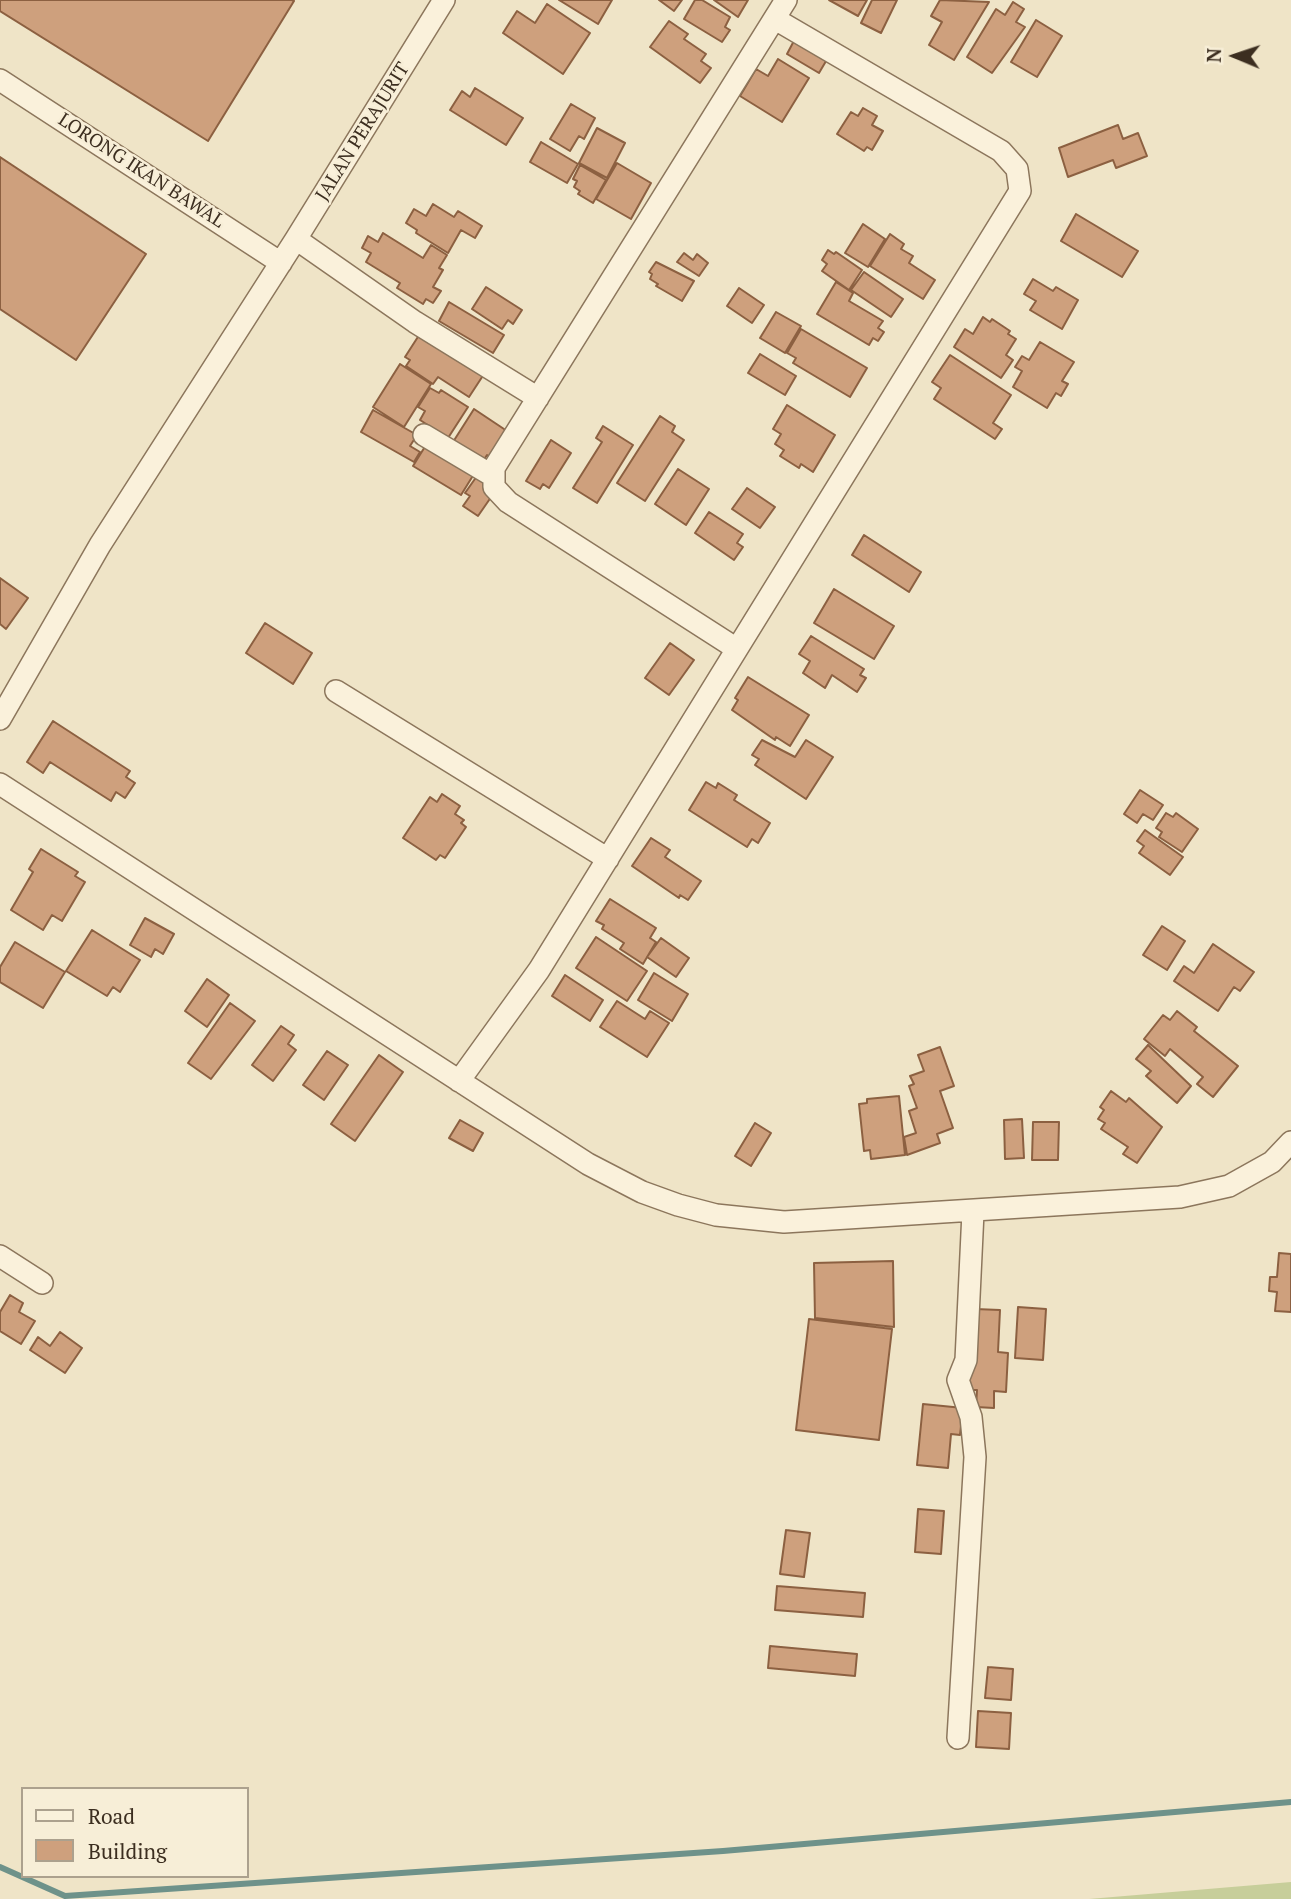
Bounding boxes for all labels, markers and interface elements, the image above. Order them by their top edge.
north arrow [1200,21,1270,91]
text: N [1201,48,1226,63]
street label: JALAN PERAJURIT [311,59,415,205]
street label: LORONG IKAN BAWAL [54,109,228,233]
legend [21,1787,248,1878]
text: Road [88,1802,135,1830]
text: Building [88,1837,167,1865]

